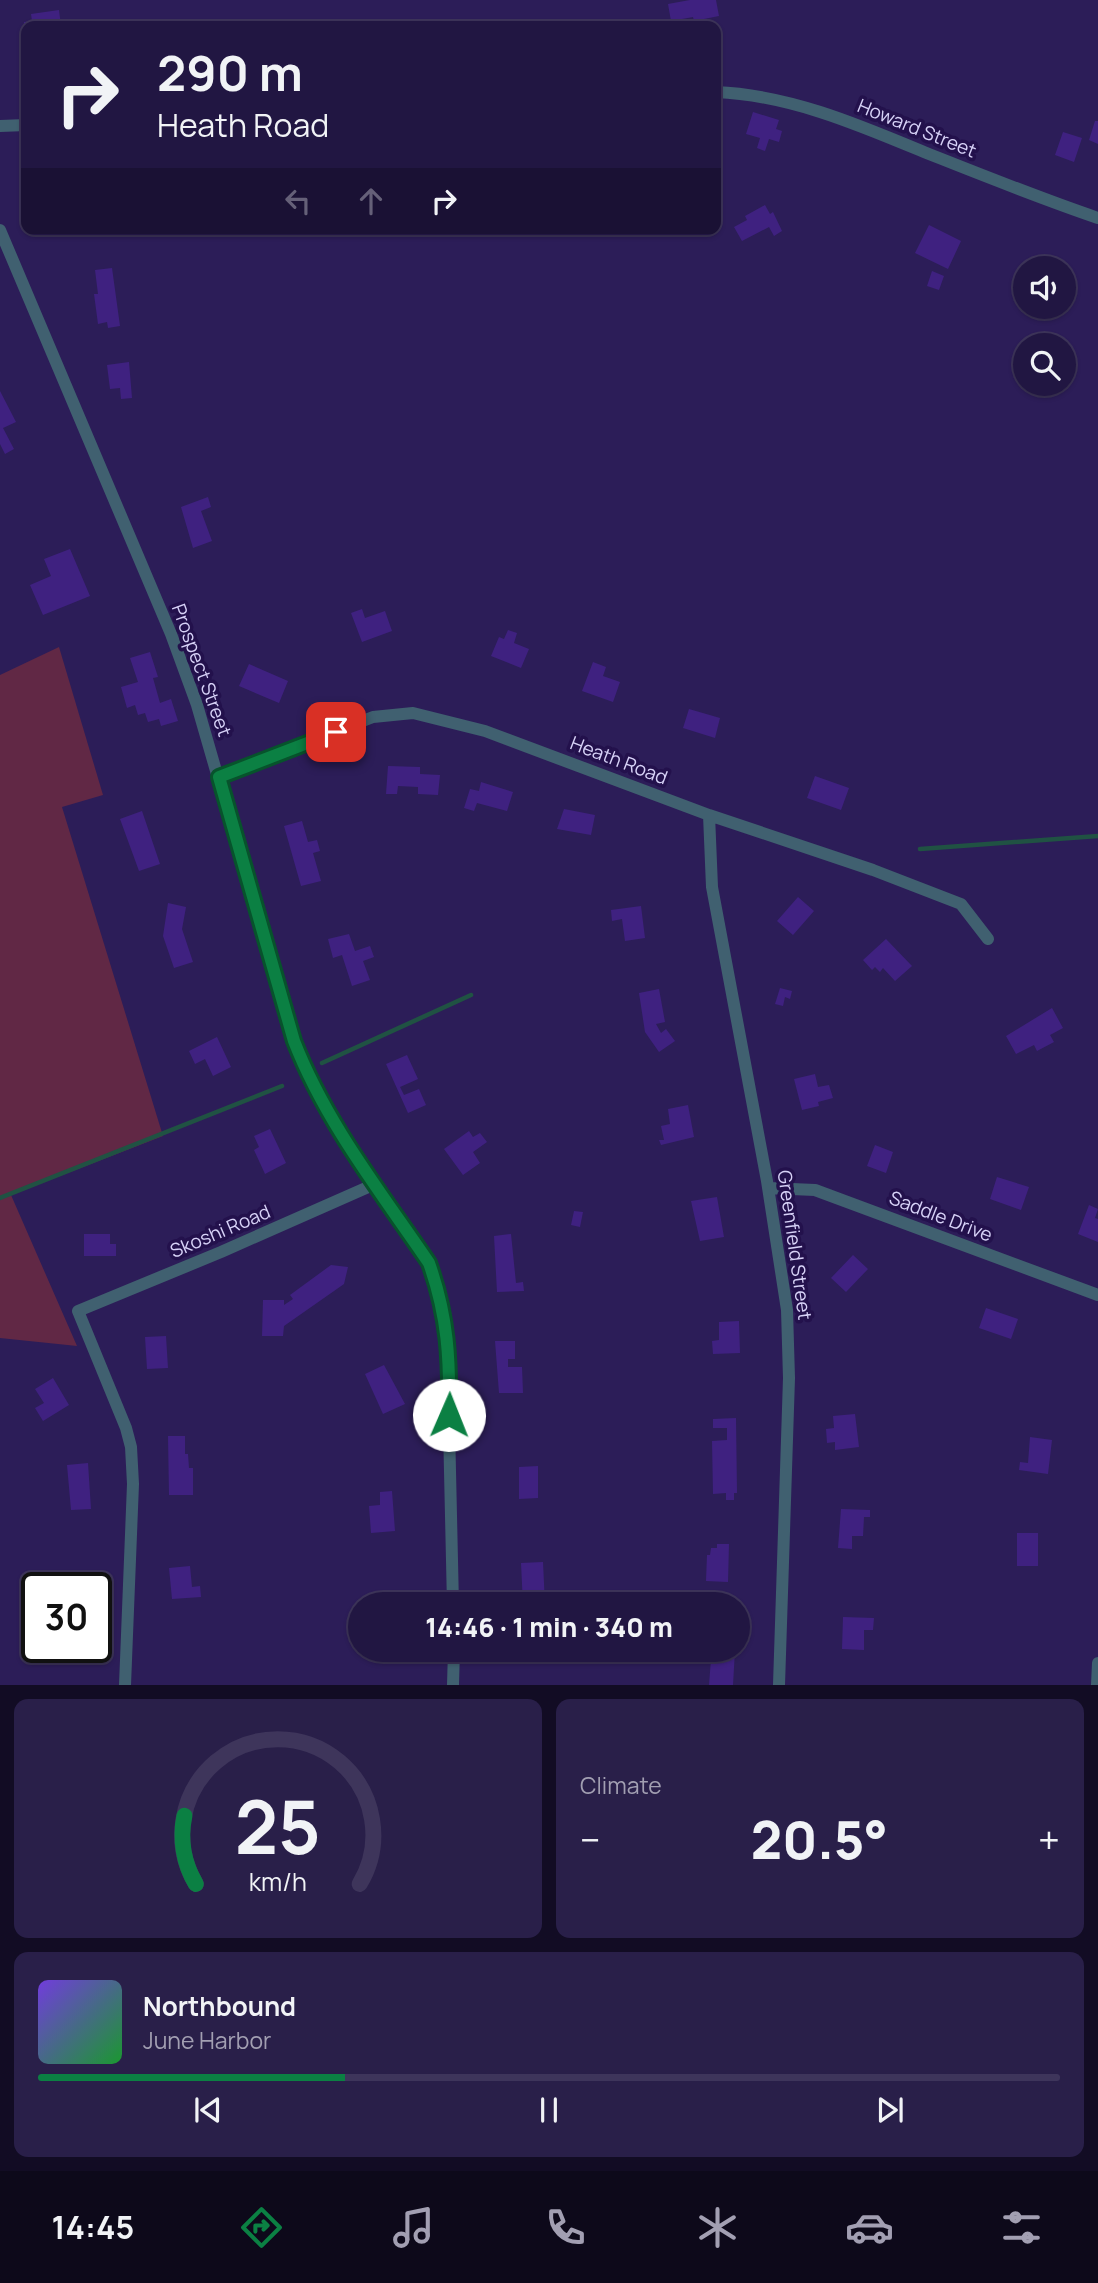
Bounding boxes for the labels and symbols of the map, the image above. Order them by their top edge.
street label: Howard Street [854,92,980,164]
street label: Prospect Street [166,600,238,740]
pin [306,702,366,762]
street label: Heath Road [567,730,671,790]
street label: Greenfield Street [772,1168,818,1322]
street label: Saddle Drive [886,1184,996,1248]
street label: Skoshi Road [166,1198,274,1264]
position arrow [412,1378,486,1452]
speed limit sign: 30 [21,1572,112,1663]

